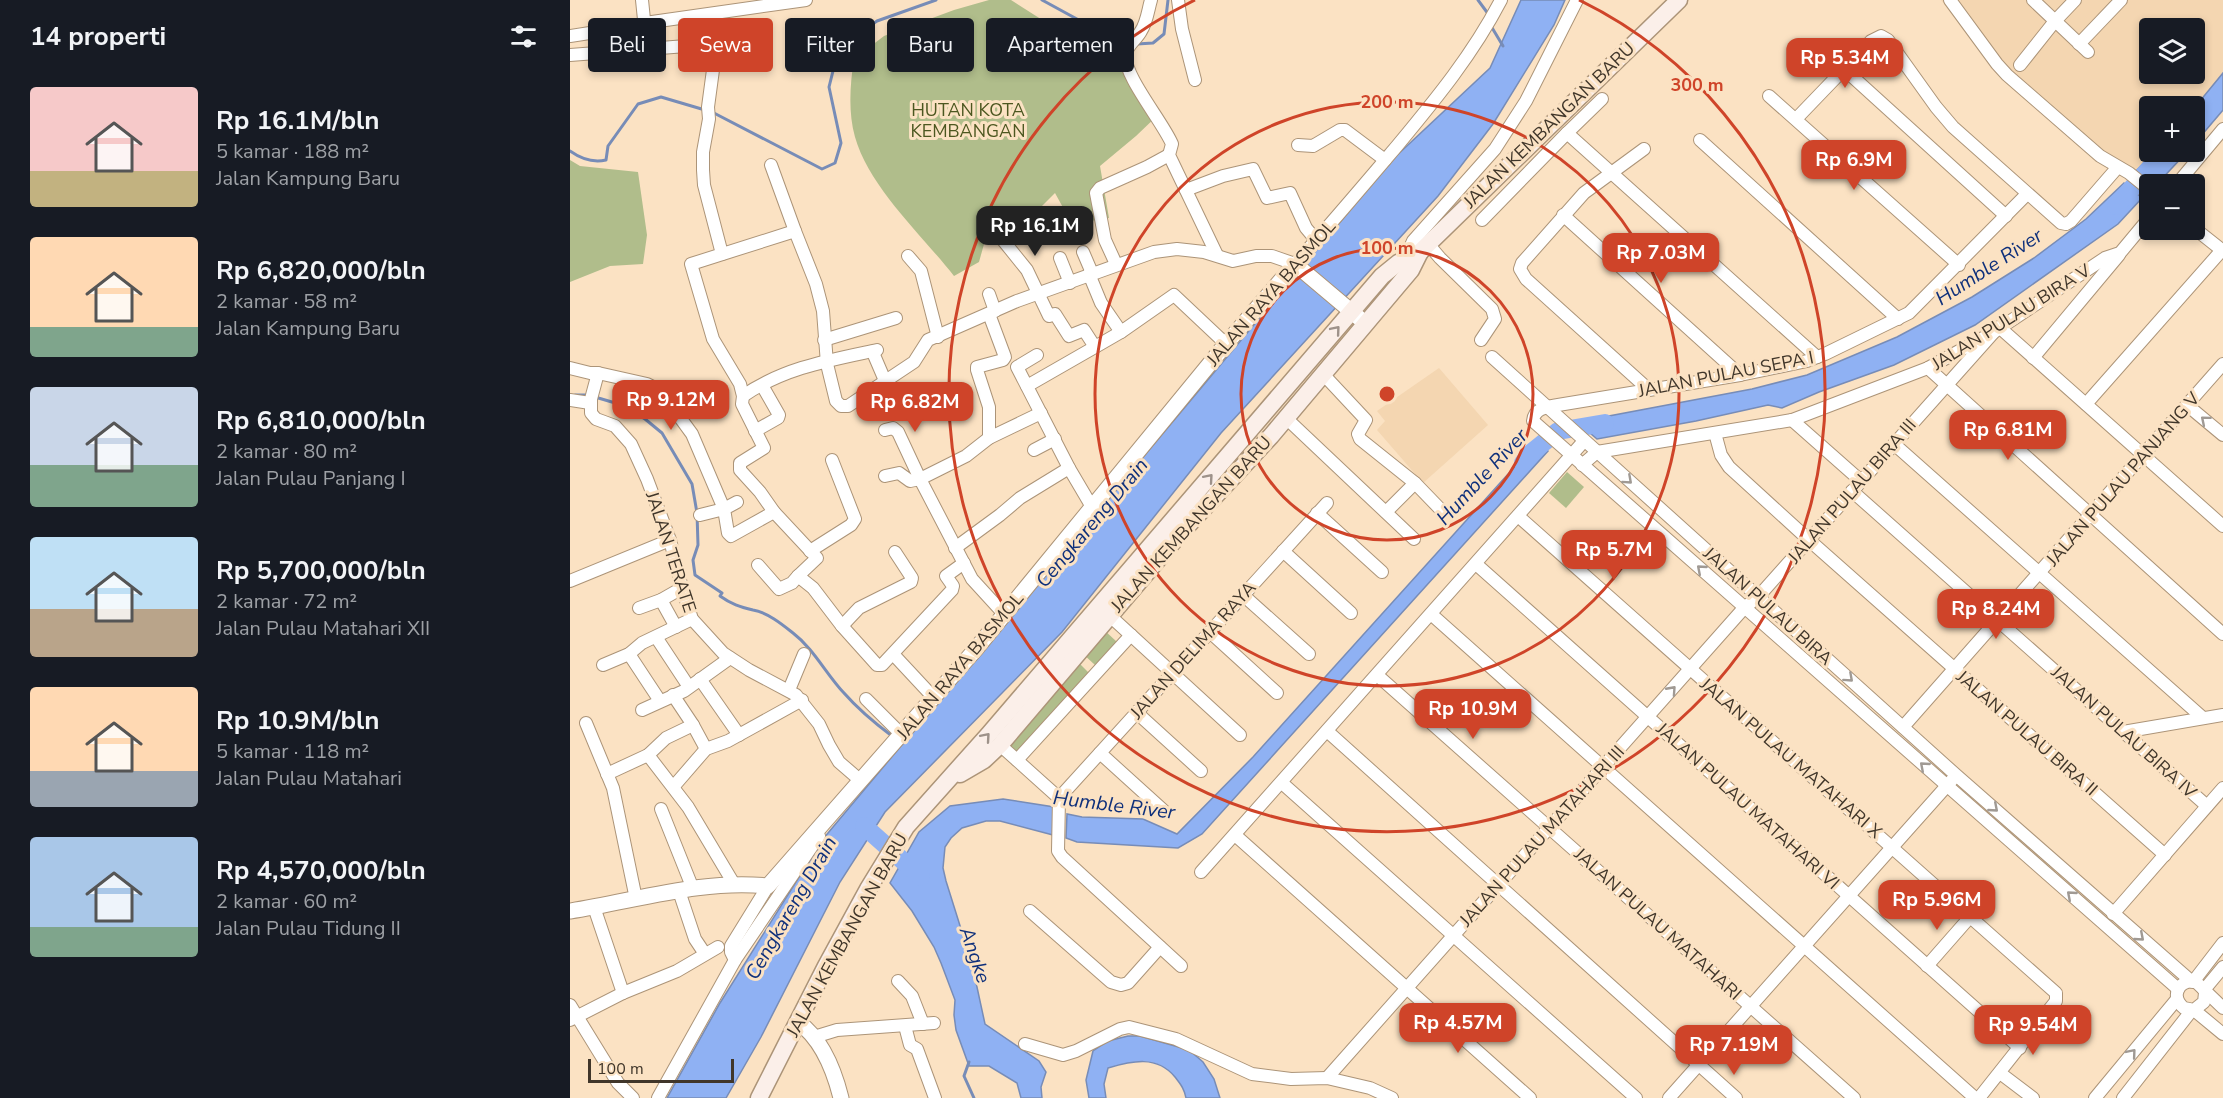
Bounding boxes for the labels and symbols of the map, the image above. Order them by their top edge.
street label: JALAN KEMBANGAN BARU [1457,37,1640,214]
pin: Rp 5.34M [1783,38,1907,89]
text: 300 m [1670,73,1724,97]
text: 200 m [1360,90,1414,114]
park label: HUTAN KOTA KEMBANGAN [910,98,1026,143]
pin: Rp 6.9M [1799,140,1909,191]
pin: Rp 16.1M [973,206,1097,257]
street label: JALAN RAYA BASMOL [1200,215,1341,372]
water label: Humble River [1930,222,2049,312]
pin: Rp 7.03M [1599,233,1723,284]
text: 100 m [1360,236,1414,260]
street label: JALAN PULAU BIRA V [1926,258,2095,376]
one-way arrow [1328,326,1339,337]
street label: JALAN PULAU SEPA I [1635,345,1816,403]
pin: Rp 9.12M [609,380,733,431]
pin: Rp 6.82M [853,382,977,433]
centre of rings [1377,384,1397,404]
street label: JALAN PULAU PANJANG V [2040,387,2206,572]
pin: Rp 6.81M [1946,410,2070,461]
street label: JALAN PULAU BIRA III [1782,414,1922,569]
one-way arrow [2201,416,2212,427]
water label: Humble River [1430,422,1534,531]
street label: JALAN KEMBANGAN BARU [1105,431,1277,618]
water label: Cengkareng Drain [1030,453,1154,593]
one-way arrow [1621,473,1632,484]
one-way arrow [1202,474,1213,485]
street label: JALAN TERATE [640,488,702,615]
pin: Rp 5.7M [1559,530,1669,581]
street label: JALAN PULAU BIRA [1698,541,1838,670]
one-way arrow [1697,565,1707,576]
street label: JALAN DELIMA RAYA [1124,576,1261,725]
street label: JALAN RAYA BASMOL [891,587,1029,746]
pin: Rp 8.24M [1934,589,2058,640]
street label: JALAN PULAU BIRA IV [2046,660,2202,804]
street label: JALAN PULAU BIRA II [1951,664,2103,801]
one-way arrow [1842,671,1852,682]
street label: JALAN PULAU MATAHARI X [1694,672,1887,844]
one-way arrow [1665,686,1676,697]
pin: Rp 10.9M [1411,689,1535,740]
street label: JALAN PULAU MATAHARI VI [1650,716,1845,895]
one-way arrow [979,733,990,744]
street label: JALAN PULAU MATAHARI III [1454,740,1630,932]
one-way arrow [1921,762,1931,773]
water label: Humble River [1051,784,1177,826]
one-way arrow [1987,801,1998,812]
street label: JALAN KEMBANGAN BARU [780,829,913,1042]
water label: Cengkareng Drain [739,831,843,985]
street label: JALAN PULAU MATAHARI [1568,842,1747,1006]
pin: Rp 5.96M [1875,880,1999,931]
one-way arrow [2067,891,2078,902]
water label: Angke [952,922,997,987]
one-way arrow [2133,930,2144,941]
pin: Rp 4.57M [1396,1003,1520,1054]
pin: Rp 9.54M [1971,1005,2095,1056]
pin: Rp 7.19M [1672,1025,1796,1076]
one-way arrow [2125,1049,2136,1060]
scale bar [588,1056,734,1084]

